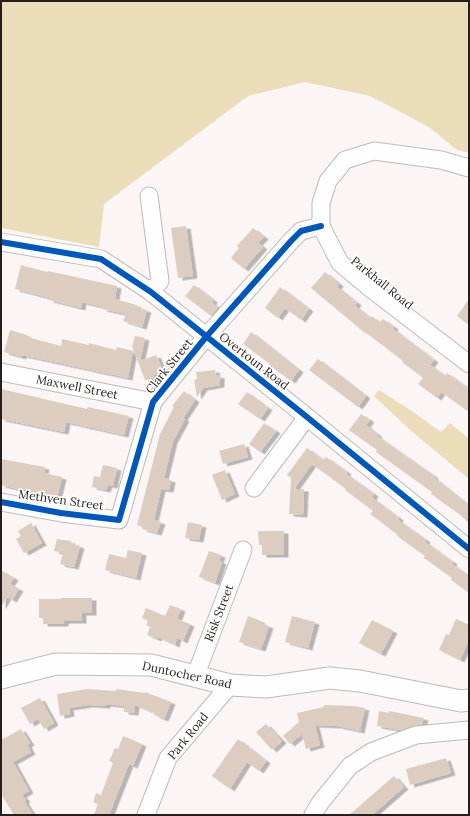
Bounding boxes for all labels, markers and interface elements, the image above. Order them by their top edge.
street label: Parkhall Road [348,253,417,312]
street label: Overtoun Road [216,329,292,393]
street label: Clark Street [142,335,196,396]
street label: Maxwell Street [35,371,120,402]
street label: Methven Street [17,486,105,513]
street label: Risk Street [201,582,236,644]
street label: Duntocher Road [141,658,233,691]
street label: Park Road [164,709,211,762]

